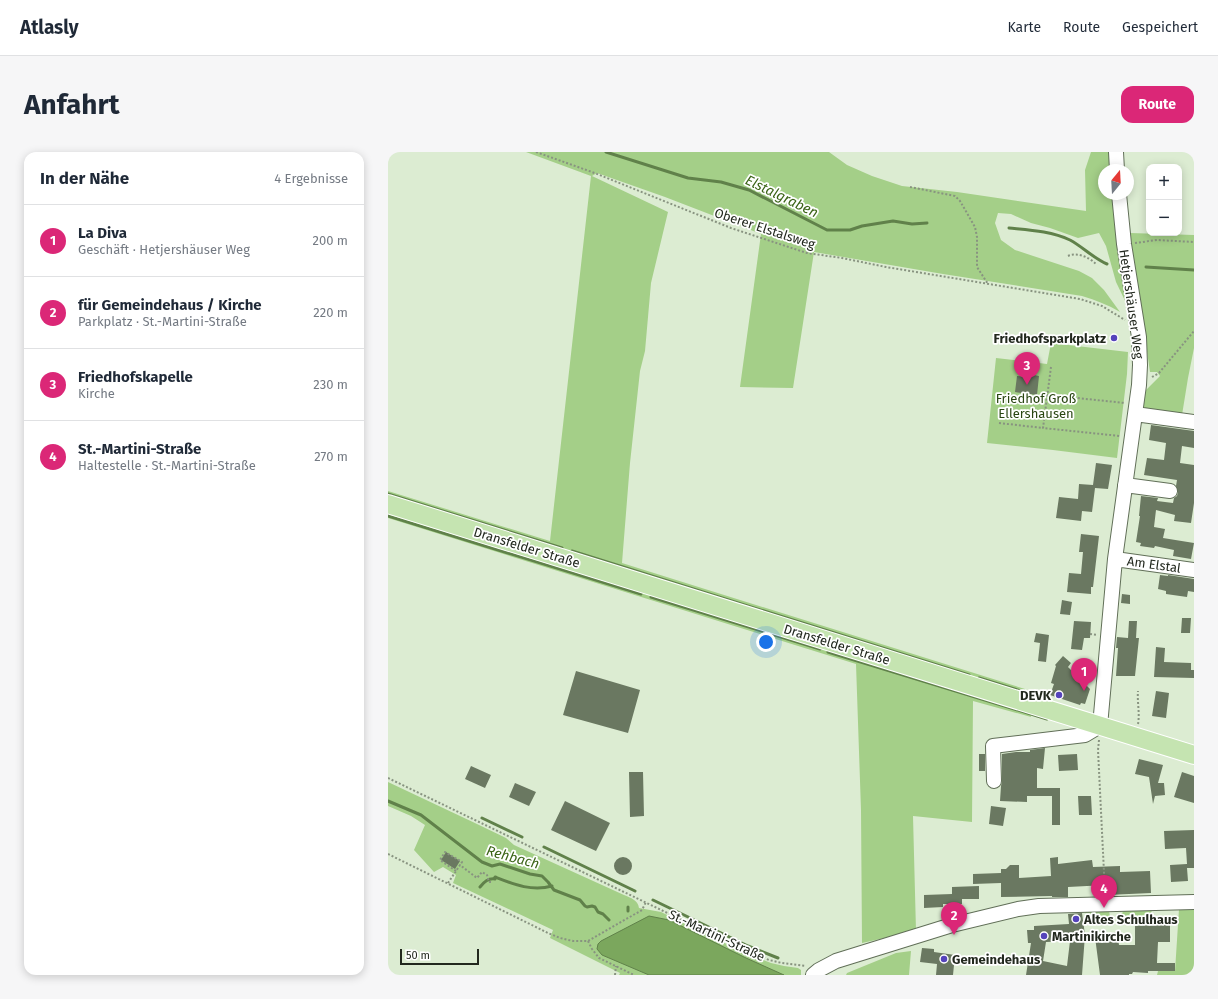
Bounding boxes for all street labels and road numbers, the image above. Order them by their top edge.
street label: Oberer Elstalsweg [712,205,817,252]
street label: Hetjershäuser Weg [1116,248,1147,360]
street label: Dransfelder Straße [472,524,582,571]
street label: Am Elstal [1126,553,1182,576]
street label: Dransfelder Straße [782,621,892,668]
street label: St.-Martini-Straße [666,907,767,964]

